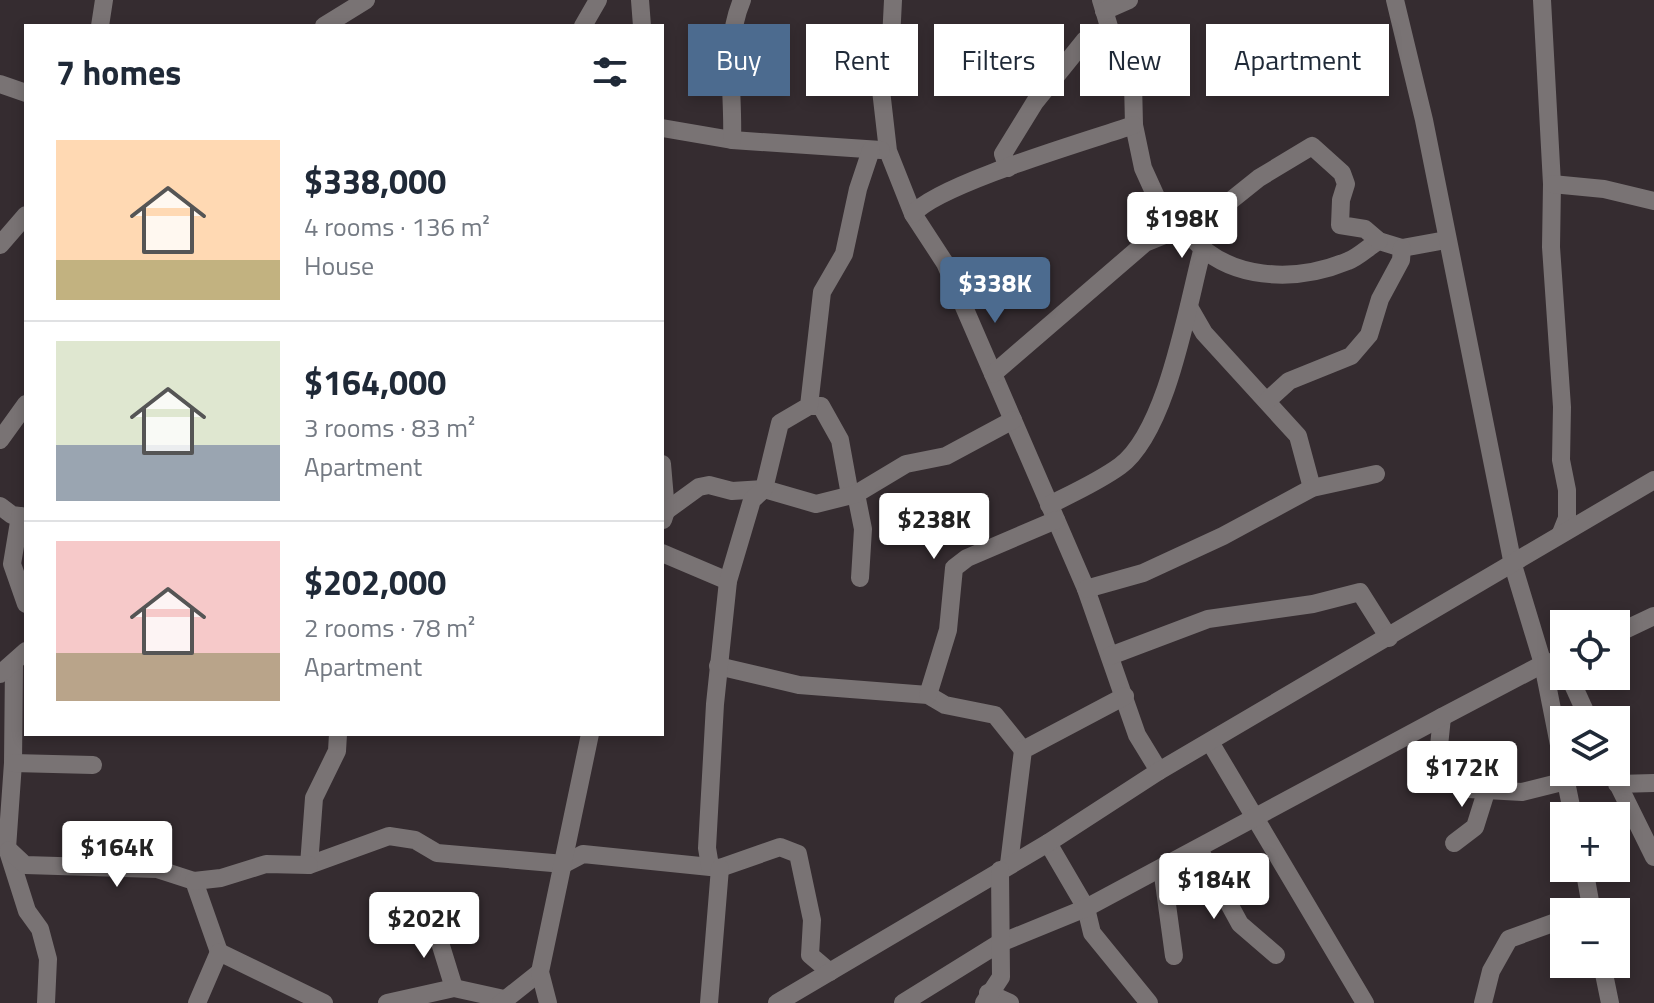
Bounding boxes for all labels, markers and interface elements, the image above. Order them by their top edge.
chip: Buy [688,24,790,96]
chip: Rent [806,24,918,96]
chip: Filters [934,24,1064,96]
chip: New [1080,24,1190,96]
chip: Apartment [1206,24,1389,96]
text: 7 homes [56,46,181,98]
icon: filters [588,50,632,94]
text: $338,000 [304,155,446,207]
icon: home [120,172,216,268]
pin: $198K [1126,192,1238,260]
text: $198K [1145,198,1219,237]
text: 4 rooms · 136 m² [304,207,490,246]
text: House [304,246,374,285]
pin: $338K [939,257,1051,325]
text: $338K [958,263,1032,302]
text: $164,000 [304,356,446,408]
icon: home [120,373,216,469]
text: 3 rooms · 83 m² [304,408,475,447]
text: Apartment [304,447,422,486]
pin: $238K [878,493,990,561]
text: $238K [897,499,971,538]
text: $202,000 [304,556,446,608]
icon: home [120,573,216,669]
text: 2 rooms · 78 m² [304,608,475,647]
map controls [1550,610,1630,978]
button: locate [1550,610,1630,690]
text: Apartment [304,647,422,686]
button: layers [1550,706,1630,786]
pin: $172K [1406,741,1518,809]
text: $172K [1425,747,1499,786]
button: + [1550,802,1630,882]
pin: $164K [61,821,173,889]
text: $164K [80,827,154,866]
pin: $184K [1158,853,1270,921]
text: $184K [1177,859,1251,898]
pin: $202K [368,892,480,960]
text: $202K [387,898,461,937]
button: − [1550,898,1630,978]

